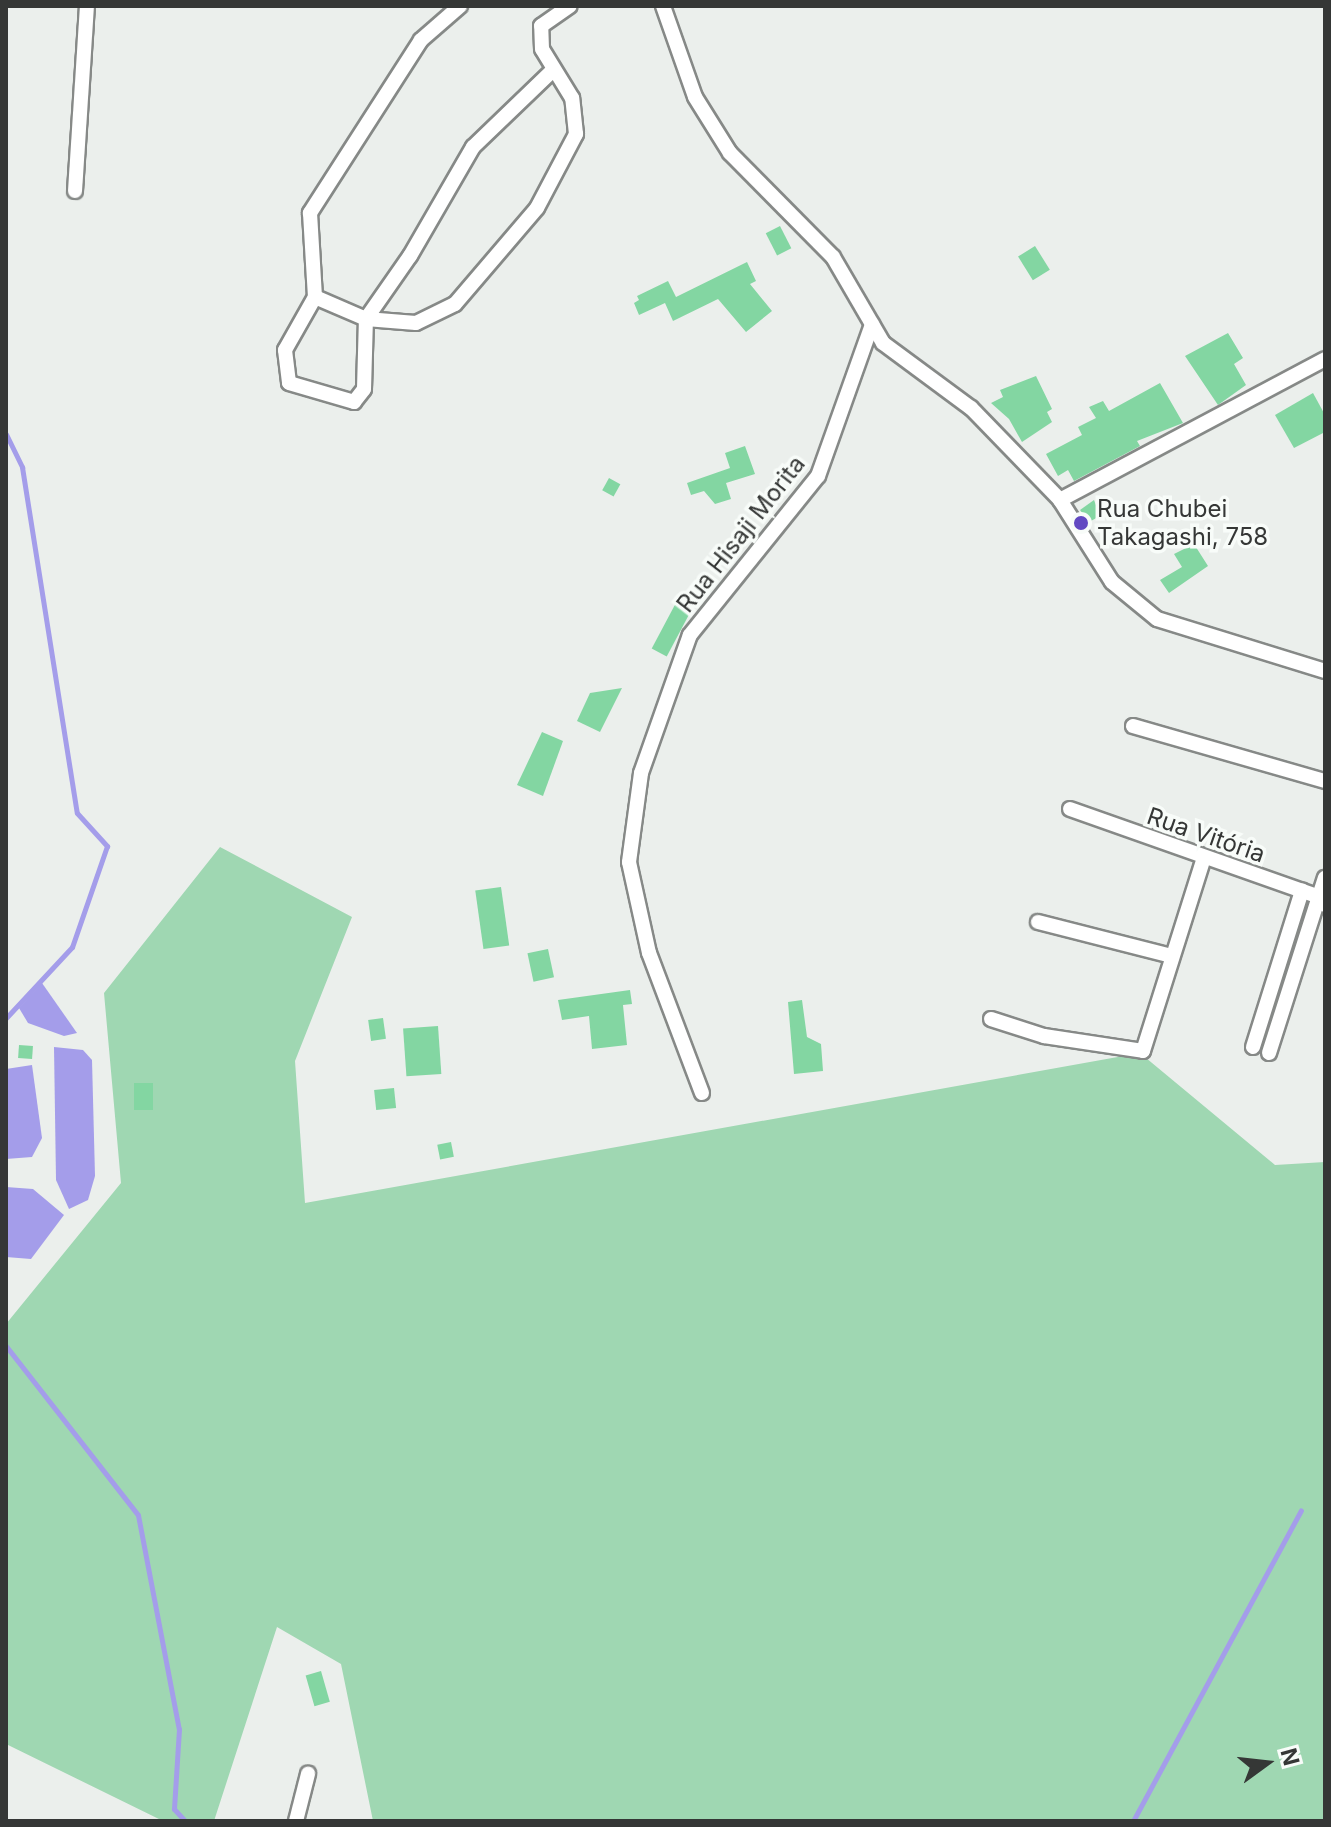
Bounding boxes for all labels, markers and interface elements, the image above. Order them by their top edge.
street label: Rua Hisaji Morita [671,450,811,618]
place label: Rua Chubei Takagashi, 758 [1097,495,1268,551]
marker: Rua Chubei Takagashi, 758 [1072,514,1090,532]
street label: Rua Vitória [1143,801,1269,869]
north arrow [1227,1723,1307,1803]
text: N [1275,1745,1305,1768]

